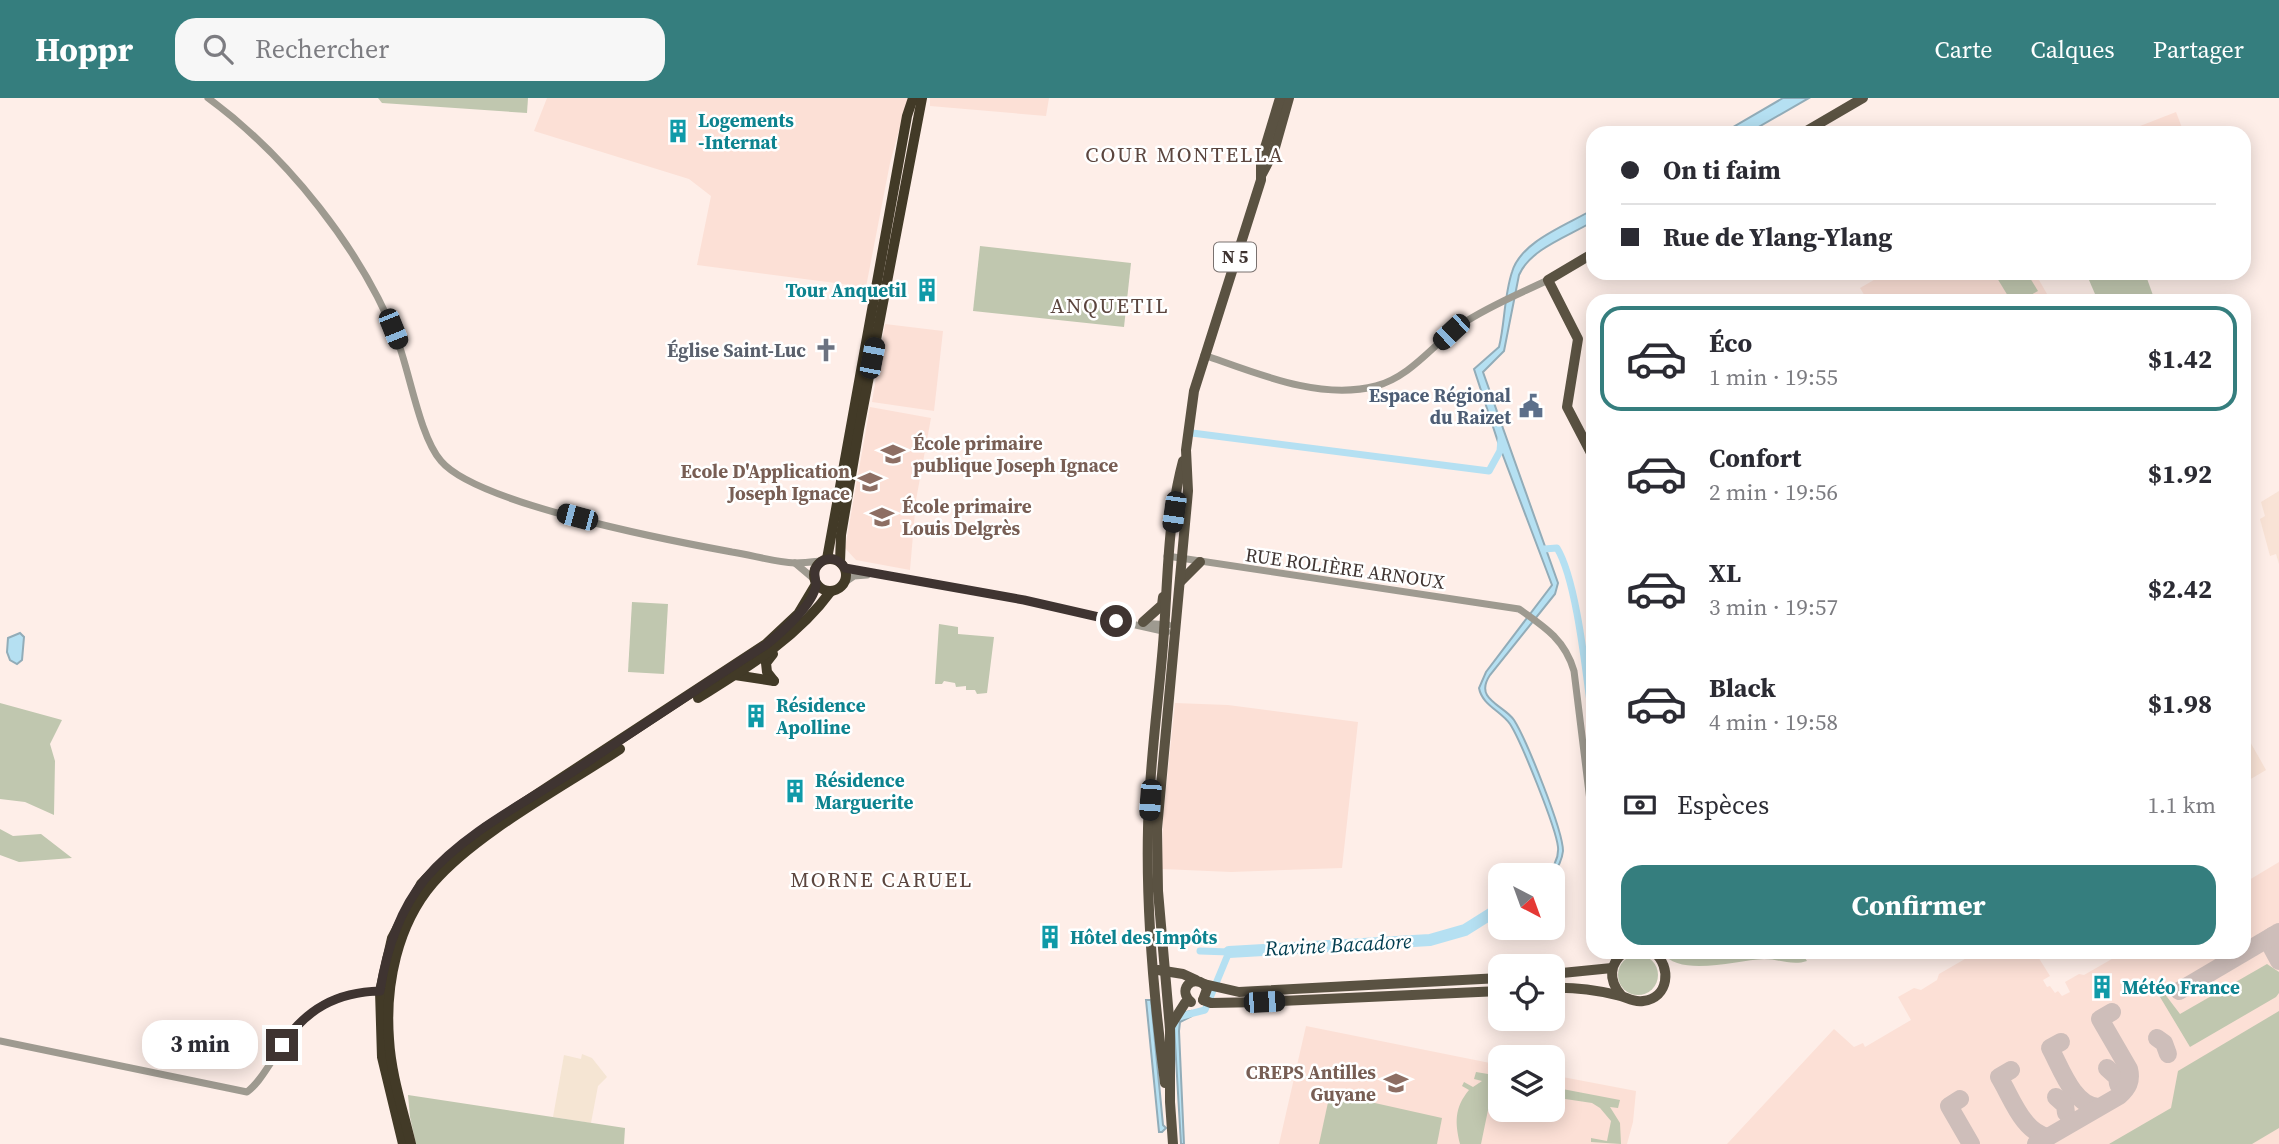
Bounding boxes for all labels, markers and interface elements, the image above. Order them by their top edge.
search box [175,18,665,81]
text: Hoppr [35,27,133,72]
icon: search [199,30,237,68]
text: Rechercher [255,31,389,67]
text: Carte [1935,33,1993,66]
text: Calques [2031,33,2115,66]
text: Partager [2153,33,2244,66]
place label: Logements -Internat [698,107,794,155]
building icon: Logements -Internat [664,117,692,145]
district label: COUR MONTELLA [1085,140,1285,169]
text: On ti faim [1663,152,1781,188]
text: Rue de Ylang-Ylang [1663,219,1892,255]
road number: N 5 [1214,242,1256,272]
building icon: Tour Anquetil [913,276,941,304]
place label: Tour Anquetil [785,277,907,303]
district label: ANQUETIL [1050,291,1170,320]
car [376,306,411,352]
car [1429,310,1474,354]
text: Éco [1709,325,1752,361]
icon: car [1625,327,1688,390]
car [858,335,887,381]
church icon: Église Saint-Luc [812,336,840,364]
place label: Église Saint-Luc [667,337,806,363]
text: $1.42 [2148,341,2212,377]
text: 1 min · 19:55 [1709,361,1838,393]
place label: Espace Régional du Raizet [1369,382,1511,430]
public building icon: Espace Régional du Raizet [1517,392,1545,420]
place label: École primaire publique Joseph Ignace [913,430,1118,478]
school or university icon: École primaire publique Joseph Ignace [879,440,907,468]
text: Confort [1709,440,1801,476]
icon: car [1625,442,1688,505]
text: $1.92 [2148,456,2212,492]
place label: Ecole D'Application Joseph Ignace [681,458,850,506]
school or university icon: Ecole D'Application Joseph Ignace [856,468,884,496]
text: 2 min · 19:56 [1709,476,1838,508]
car [1161,490,1188,534]
place label: École primaire Louis Delgrès [902,493,1032,541]
car [554,501,601,533]
school or university icon: École primaire Louis Delgrès [868,503,896,531]
street label: RUE ROLIÈRE ARNOUX [1244,541,1447,595]
text: XL [1709,555,1741,591]
icon: car [1625,557,1688,620]
text: $2.42 [2148,571,2212,607]
text: 3 min · 19:57 [1709,591,1838,623]
route start [1100,605,1132,637]
text: Black [1709,670,1776,706]
icon: car [1625,672,1688,735]
text: $1.98 [2148,686,2212,722]
place label: Résidence Apolline [776,692,866,740]
building icon: Résidence Apolline [742,702,770,730]
text: 4 min · 19:58 [1709,706,1838,738]
place label: Résidence Marguerite [815,767,913,815]
building icon: Résidence Marguerite [781,777,809,805]
car [1139,778,1162,822]
icon: cash [1621,786,1659,824]
text: Espèces [1677,787,1769,823]
text: 1.1 km [2147,789,2216,821]
north arrow [1488,863,1564,940]
map controls [1488,863,1565,1122]
district label: MORNE CARUEL [790,865,974,894]
button: Confirmer [1621,865,2216,945]
building icon: Hôtel des Impôts [1036,923,1064,951]
place label: Hôtel des Impôts [1070,924,1218,950]
water label: Ravine Bacadore [1263,926,1413,963]
button: locate [1488,954,1565,1031]
building icon: Météo France [2088,973,2116,1001]
place label: Météo France [2122,974,2240,1000]
car [1243,990,1286,1014]
callout: 3 min [142,1020,258,1070]
text: 3 min [170,1028,230,1060]
route end [266,1029,298,1061]
button: layers [1488,1045,1565,1122]
place label: CREPS Antilles Guyane [1246,1059,1376,1107]
school or university icon: CREPS Antilles Guyane [1382,1069,1410,1097]

